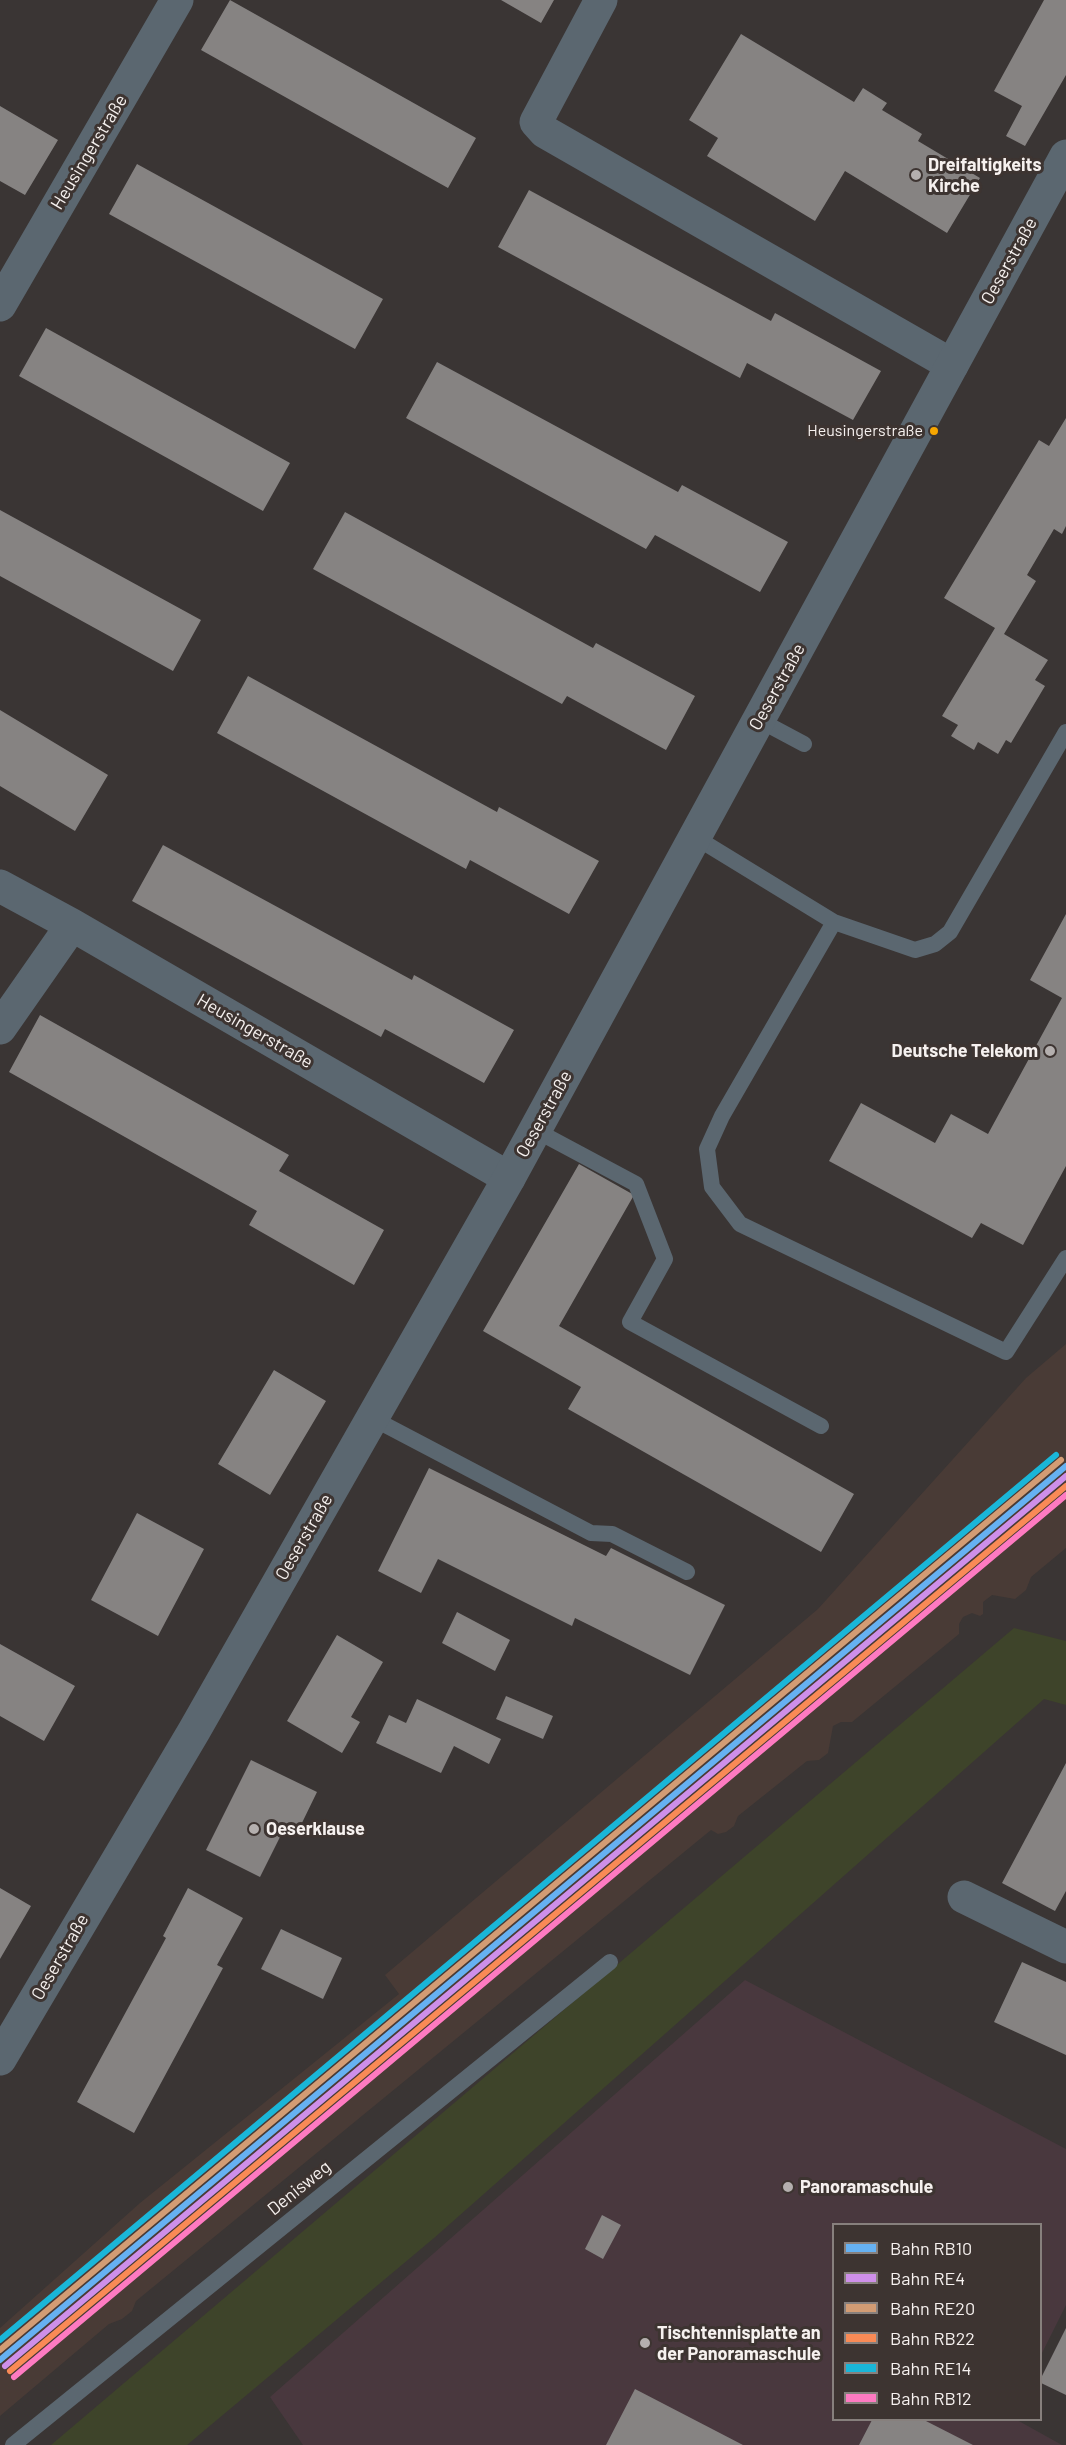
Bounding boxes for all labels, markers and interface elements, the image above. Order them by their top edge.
street label: Heusingerstraße [46,91,132,213]
place label: Dreifaltigkeits Kirche [928,154,1041,196]
marker: Dreifaltigkeits Kirche [909,168,923,182]
street label: Oeserstraße [976,214,1042,308]
place label: Heusingerstraße [807,421,923,441]
marker: Heusingerstraße [928,425,940,437]
street label: Oeserstraße [744,640,810,734]
street label: Heusingerstraße [193,989,317,1073]
place label: Deutsche Telekom [892,1040,1038,1062]
marker: Deutsche Telekom [1043,1044,1057,1058]
street label: Oeserstraße [511,1067,577,1161]
street label: Oeserstraße [271,1490,337,1584]
place label: Oeserklause [266,1818,365,1840]
marker: Oeserklause [247,1822,261,1836]
street label: Oeserstraße [27,1910,93,2004]
street label: Denisweg [263,2156,335,2220]
place label: Panoramaschule [800,2176,933,2198]
marker: Panoramaschule [781,2180,795,2194]
legend [832,2223,1042,2421]
text: Bahn RB10 [890,2237,972,2259]
text: Bahn RE4 [890,2267,965,2289]
text: Bahn RE20 [890,2297,975,2319]
place label: Tischtennisplatte an der Panoramaschule [657,2322,821,2364]
text: Bahn RB22 [890,2327,975,2349]
marker: Tischtennisplatte an der Panoramaschule [638,2336,652,2350]
text: Bahn RE14 [890,2357,972,2379]
text: Bahn RB12 [890,2387,972,2409]

